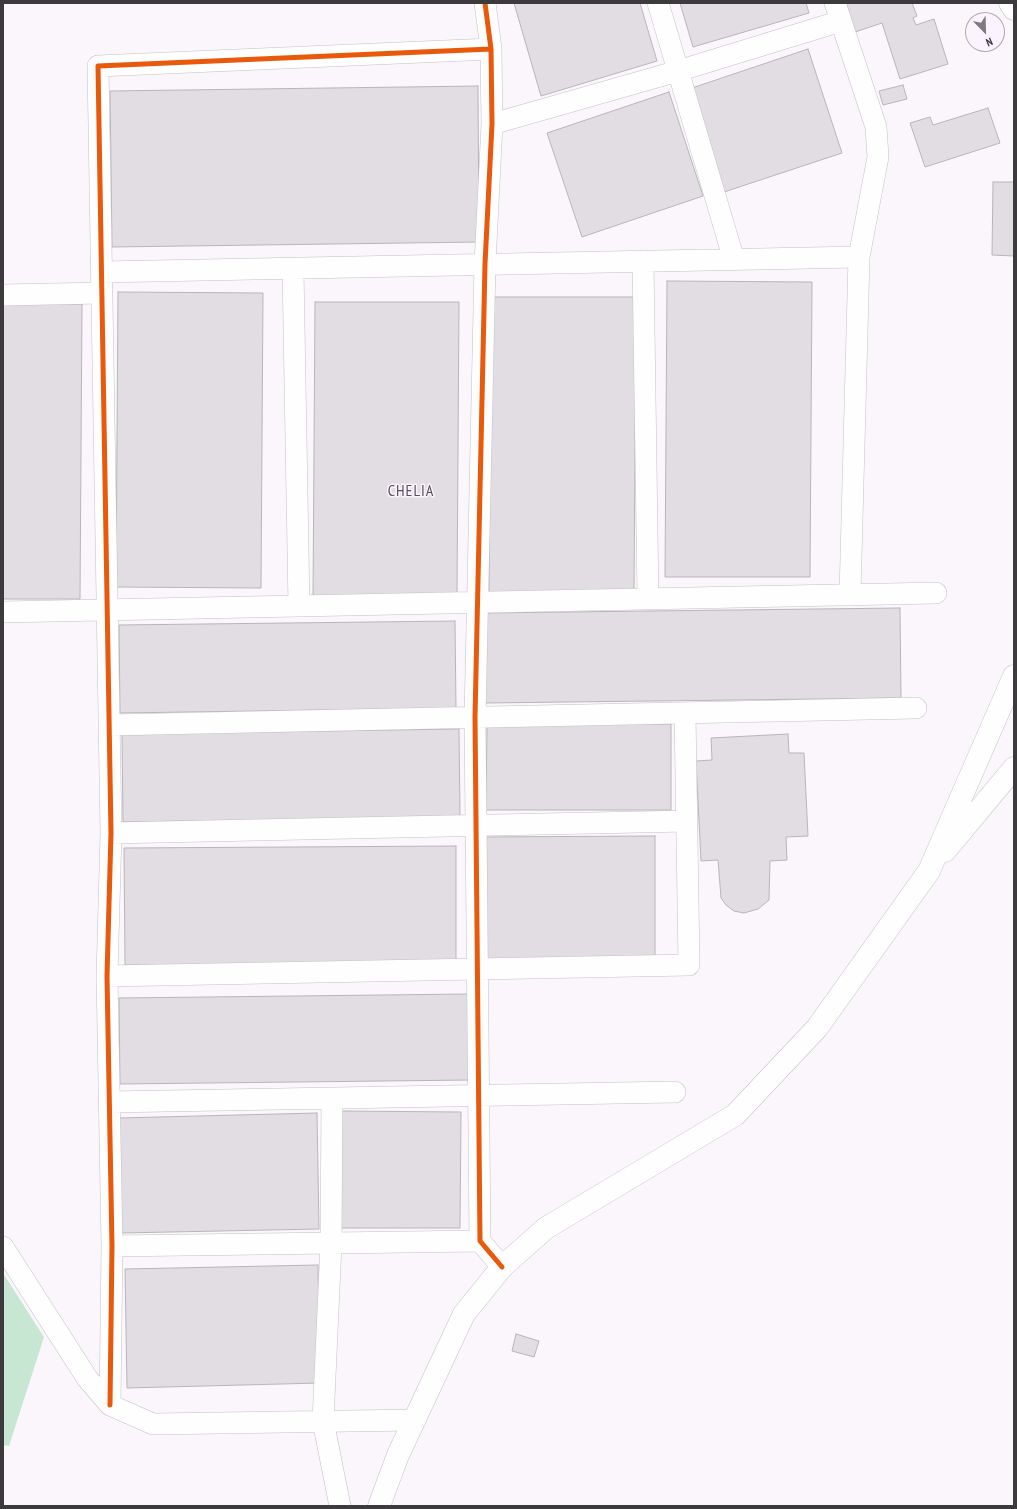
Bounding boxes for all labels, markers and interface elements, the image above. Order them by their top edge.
north arrow [965,12,1005,52]
text: N [984,35,995,50]
district label: CHELIA [388,481,434,501]

